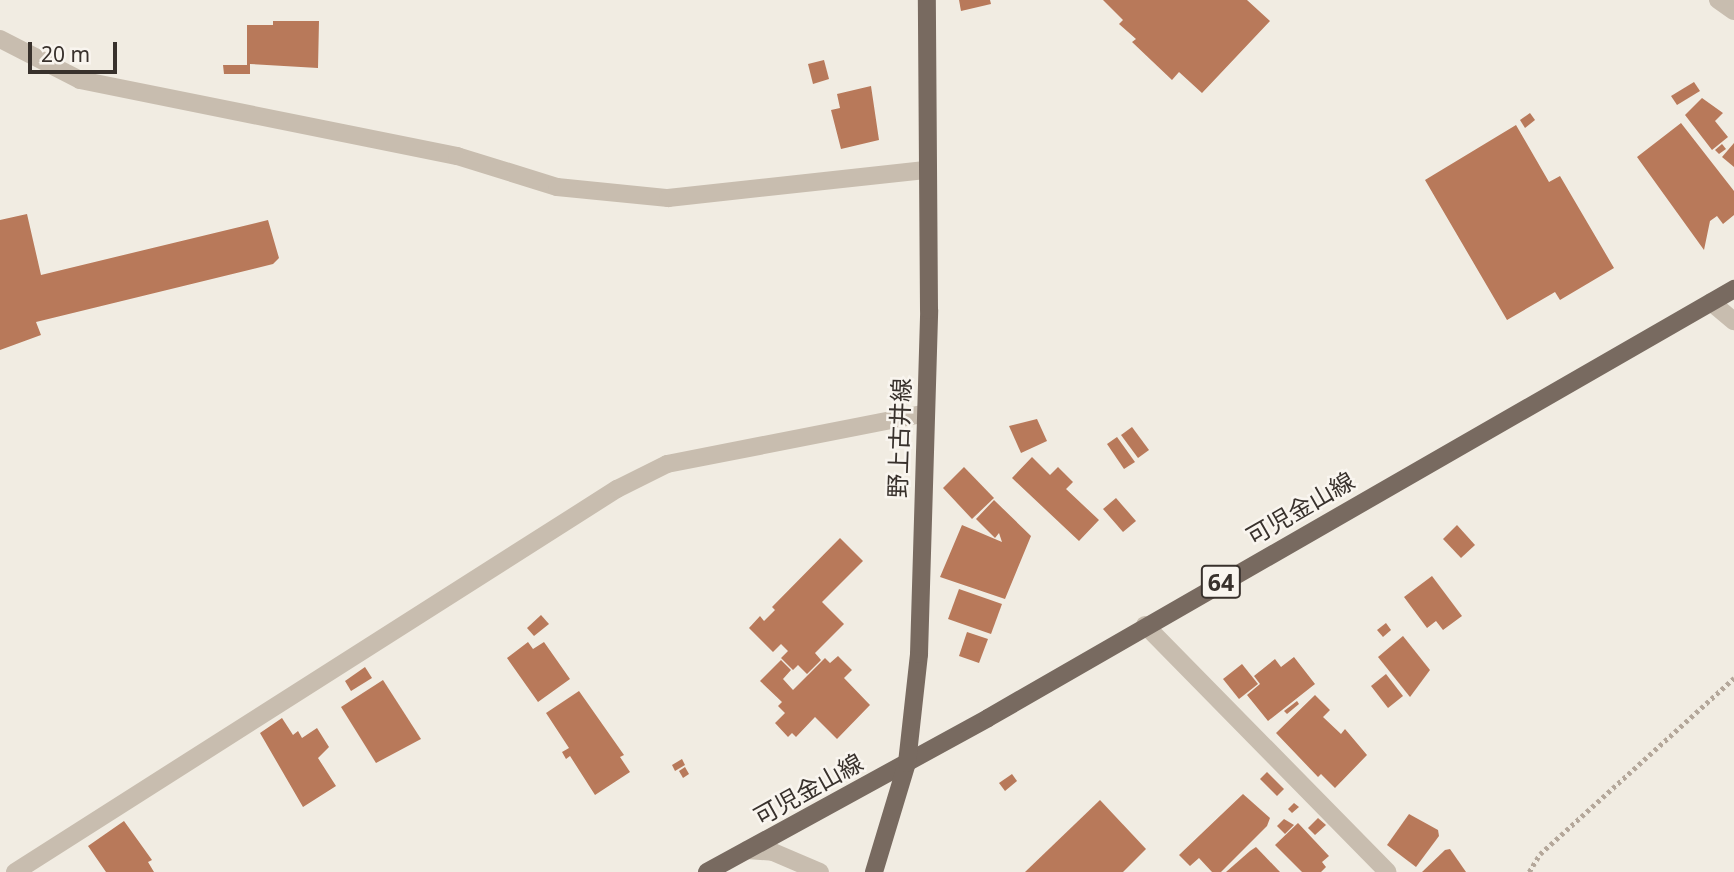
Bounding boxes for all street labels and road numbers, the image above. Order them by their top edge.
street label: 野上古井線 [883,378,915,498]
street label: 可児金山線 [1241,466,1359,550]
road number: 64 [1200,562,1242,602]
street label: 可児金山線 [749,747,867,831]

